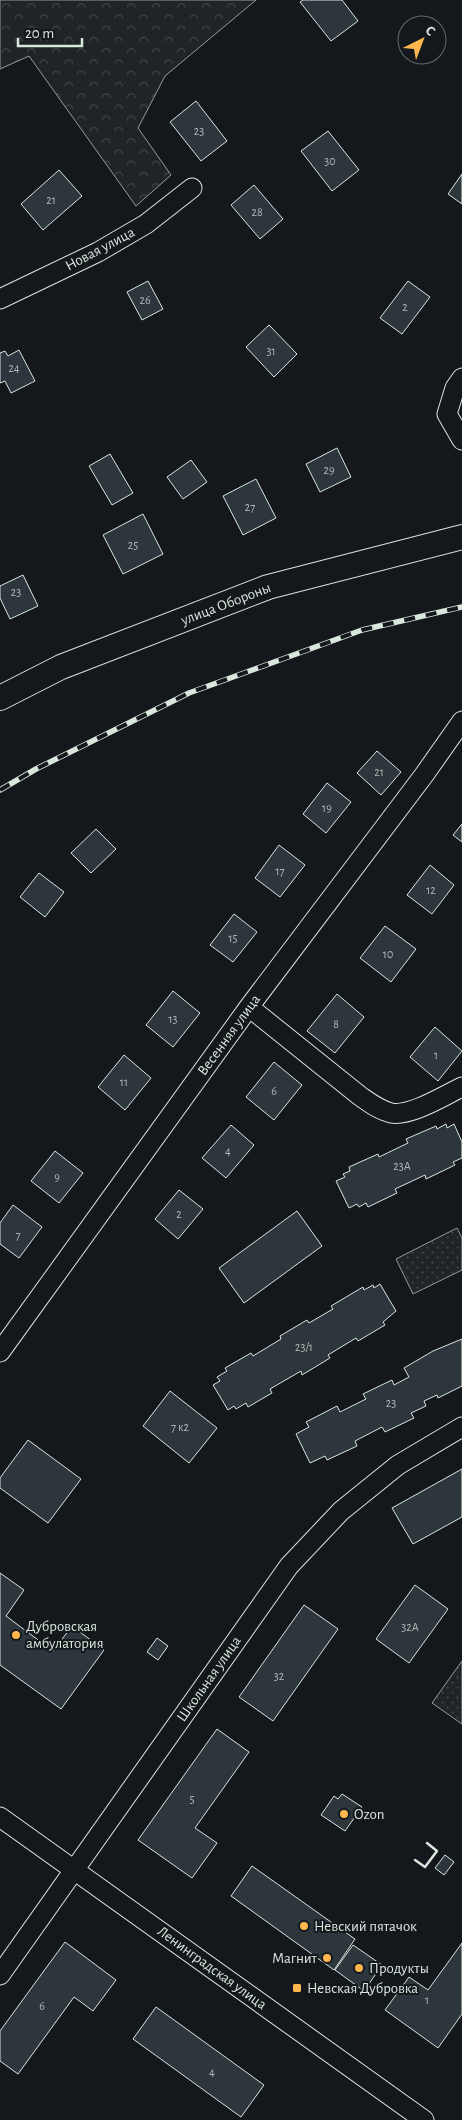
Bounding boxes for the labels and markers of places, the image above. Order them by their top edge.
place label: Дубровская амбулатория [26,1619,104,1651]
marker: Дубровская амбулатория [10,1629,22,1641]
place label: Ozon [354,1807,384,1822]
marker: Ozon [338,1808,350,1820]
place label: Невский пятачок [314,1919,417,1934]
marker: Невский пятачок [298,1920,310,1932]
place label: Магнит [272,1951,318,1966]
marker: Магнит [321,1952,333,1964]
place label: Продукты [369,1961,429,1976]
marker: Продукты [353,1962,365,1974]
place label: Невская Дубровка [307,1981,418,1996]
marker: Невская Дубровка [291,1982,303,1994]

